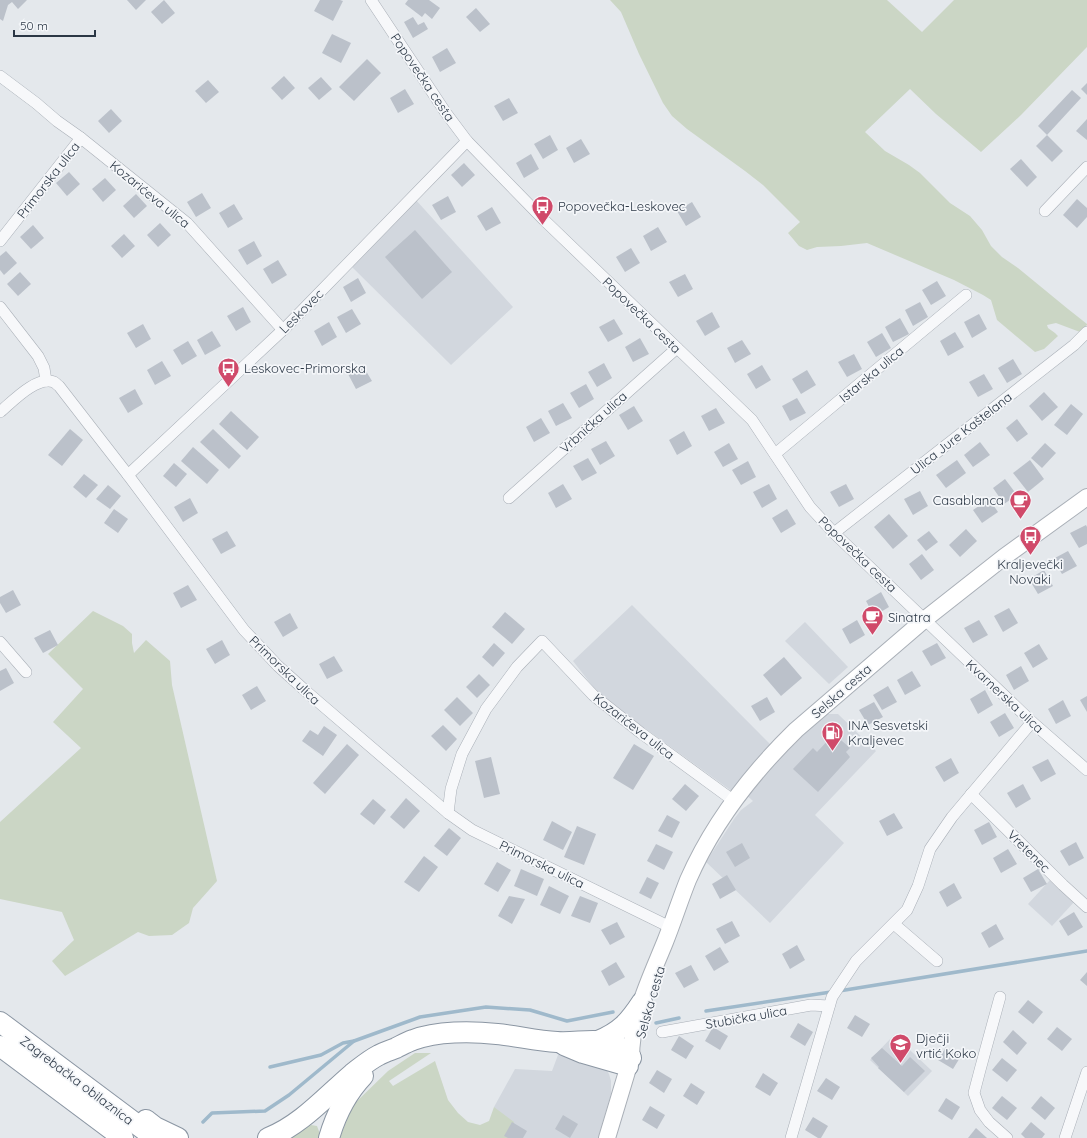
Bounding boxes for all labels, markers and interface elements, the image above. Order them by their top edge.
scale bar [14,12,95,38]
text: 50 m [20,18,48,33]
street label: Popovečka cesta [388,30,458,124]
street label: Primorska ulica [13,139,83,221]
street label: Kozarićeva ulica [107,157,193,231]
bus stop icon: Popovečka-Leskovec [529,193,555,226]
place label: Popovečka-Leskovec [558,198,686,214]
street label: Popovečka cesta [599,274,685,356]
street label: Leskovec [276,285,327,336]
street label: Istarska ulica [836,343,906,405]
bus stop icon: Leskovec-Primorska [216,355,242,388]
place label: Leskovec-Primorska [244,360,366,376]
street label: Vrbnička ulica [556,388,630,456]
street label: Ulica Jure Kaštelana [907,388,1015,478]
cafe icon: Casablanca [1007,487,1033,520]
place label: Casablanca [933,492,1004,508]
street label: Popovečka cesta [815,513,901,595]
bus stop icon: Kraljevečki Novaki [1017,523,1043,556]
place label: Kraljevečki Novaki [997,556,1063,587]
cafe icon: Sinatra [860,604,886,637]
place label: Sinatra [888,609,931,625]
street label: Primorska ulica [246,632,324,708]
street label: Kvarnerska ulica [963,656,1047,736]
street label: Selska cesta [808,661,874,721]
street label: Kozarićeva ulica [590,689,678,763]
place label: INA Sesvetski Kraljevec [848,717,928,748]
fuel station icon: INA Sesvetski Kraljevec [819,719,845,752]
street label: Vretenec [1004,826,1054,876]
street label: Primorska ulica [497,837,587,891]
street label: Selska cesta [632,964,668,1040]
street label: Stubička ulica [704,1002,788,1032]
place label: Dječji vrtić Koko [916,1030,976,1061]
street label: Zagrebačka obilaznica [17,1032,137,1128]
school or university icon: Dječji vrtić Koko [887,1032,913,1065]

